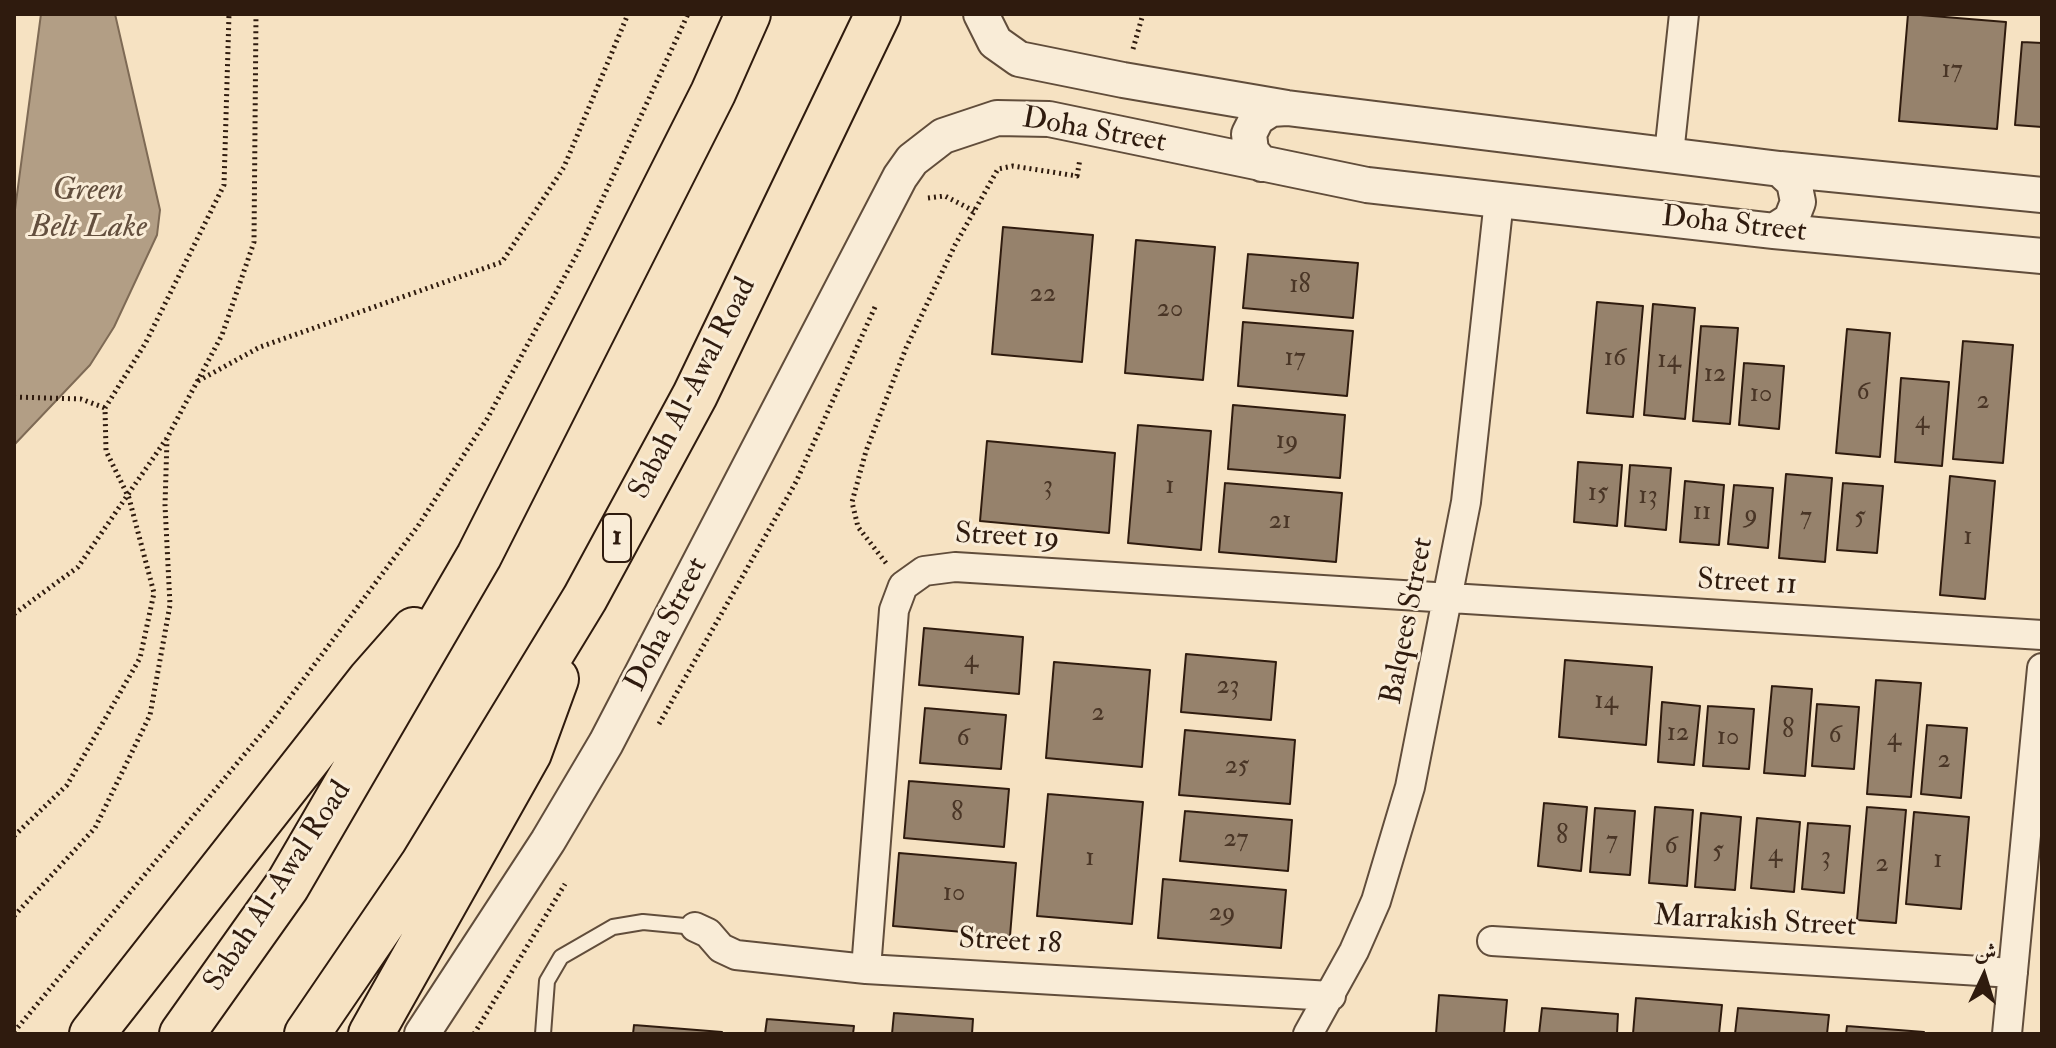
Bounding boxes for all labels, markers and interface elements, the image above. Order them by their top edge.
house number: 17 [1941,55,1963,87]
street label: Doha Street [1019,102,1169,162]
water label: Green Belt Lake [29,173,147,248]
street label: Doha Street [1660,200,1808,252]
house number: 18 [1289,270,1311,302]
street label: Sabah Al-Awal Road [623,272,765,506]
house number: 22 [1030,279,1056,311]
house number: 20 [1157,294,1183,326]
house number: 17 [1284,343,1306,375]
house number: 16 [1604,343,1626,375]
house number: 14 [1657,345,1681,377]
house number: 12 [1704,359,1726,391]
house number: 6 [1856,377,1870,409]
house number: 10 [1750,379,1772,411]
house number: 2 [1976,386,1990,418]
house number: 4 [1915,406,1929,438]
house number: 19 [1276,426,1298,458]
house number: 3 [1043,471,1053,503]
house number: 1 [1165,471,1175,503]
house number: 15 [1588,478,1608,510]
house number: 13 [1638,481,1658,513]
house number: 11 [1693,497,1711,529]
house number: 9 [1744,500,1758,532]
house number: 7 [1800,502,1812,534]
house number: 5 [1854,502,1866,534]
house number: 21 [1269,506,1291,538]
road number: 1 [603,514,631,562]
street label: Street 19 [954,517,1060,559]
house number: 1 [1963,522,1973,554]
street label: Balqees Street [1375,535,1443,707]
street label: Doha Street [619,552,717,698]
street label: Street 11 [1696,563,1798,605]
house number: 4 [964,645,978,677]
house number: 23 [1216,671,1240,703]
house number: 14 [1594,686,1618,718]
house number: 2 [1091,698,1105,730]
house number: 8 [1782,715,1794,747]
house number: 12 [1667,718,1689,750]
house number: 6 [1828,720,1842,752]
house number: 10 [1717,722,1739,754]
house number: 6 [956,723,970,755]
house number: 4 [1887,723,1901,755]
house number: 2 [1937,745,1951,777]
house number: 25 [1225,751,1249,783]
street label: Sabah Al-Awal Road [198,775,360,999]
house number: 8 [951,798,963,830]
house number: 8 [1556,821,1568,853]
house number: 27 [1223,824,1249,856]
house number: 7 [1606,826,1618,858]
house number: 6 [1664,831,1678,863]
house number: 5 [1712,836,1724,868]
house number: 4 [1768,839,1782,871]
house number: 3 [1821,842,1831,874]
house number: 1 [1085,843,1095,875]
house number: 1 [1933,845,1943,877]
house number: 2 [1875,849,1889,881]
house number: 10 [943,878,965,910]
house number: 29 [1209,898,1235,930]
street label: Marrakish Street [1653,900,1857,946]
street label: Street 18 [957,922,1063,964]
north arrow [1944,936,2024,1016]
text: ش [1974,937,1998,967]

